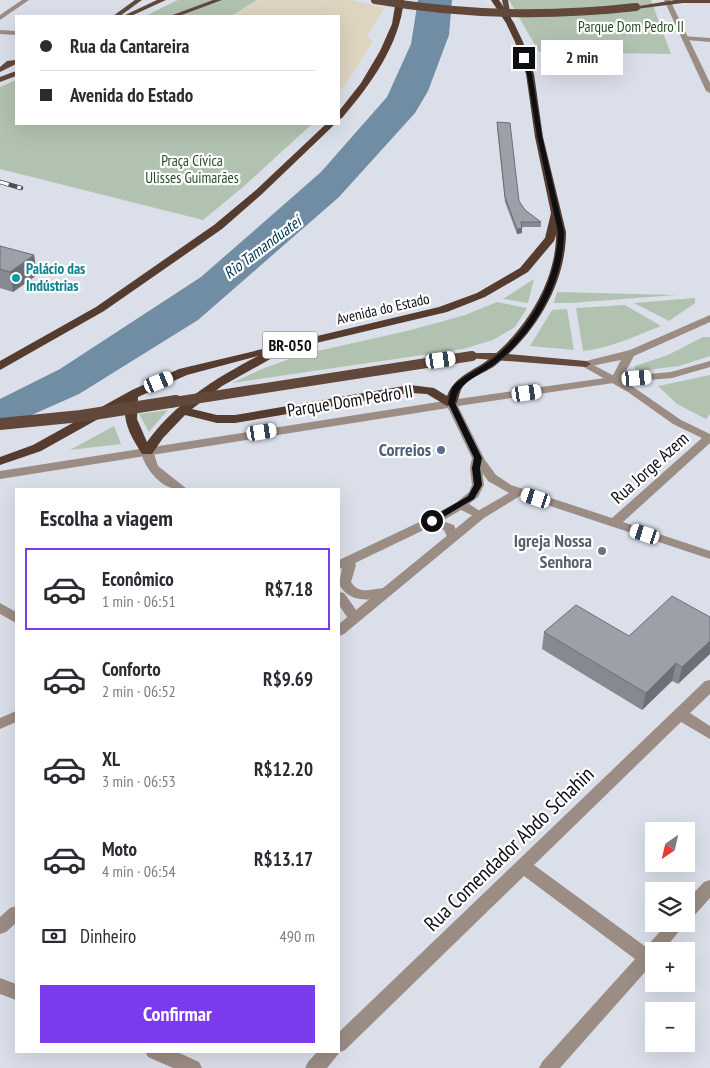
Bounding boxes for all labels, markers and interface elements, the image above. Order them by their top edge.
park label: Parque Dom Pedro II [578,17,684,36]
text: Rua da Cantareira [70,34,189,58]
callout: 2 min [542,40,624,76]
route end [513,47,535,69]
text: 2 min [566,47,598,67]
text: Avenida do Estado [70,83,193,107]
park label: Praça Cívica Ulisses Guimarães [145,151,239,187]
water label: Rio Tamanduateí [219,209,307,283]
place label: Palácio das Indústrias [26,259,85,295]
marker: Palácio das Indústrias [10,272,22,284]
street label: Avenida do Estado [335,289,431,328]
road number: BR-050 [262,332,318,358]
car [425,350,456,370]
car [142,369,175,395]
car [621,369,652,387]
street label: Parque Dom Pedro II [285,379,414,422]
car [511,383,542,403]
car [246,422,277,442]
street label: Rua Jorge Azem [606,427,693,509]
place label: Correios [379,438,431,461]
marker: Correios [435,444,447,456]
car [519,486,552,510]
text: Escolha a viagem [40,504,173,532]
route start [421,510,443,532]
car [628,522,661,546]
place label: Igreja Nossa Senhora [514,529,592,573]
marker: Igreja Nossa Senhora [596,545,608,557]
icon: car [42,567,87,612]
text: Econômico [102,567,174,591]
text: R$7.18 [265,577,313,601]
text: 1 min · 06:51 [102,591,176,611]
icon: car [42,657,87,702]
text: Conforto [102,657,161,681]
text: R$9.69 [263,667,313,691]
text: 2 min · 06:52 [102,681,176,701]
icon: car [42,747,87,792]
text: XL [102,747,120,771]
text: R$12.20 [254,757,313,781]
street label: Rua Comendador Abdo Schahin [418,761,599,937]
text: 3 min · 06:53 [102,771,176,791]
north arrow [645,822,695,872]
map controls [645,822,695,1052]
icon: car [42,837,87,882]
text: Moto [102,837,137,861]
text: R$13.17 [254,847,313,871]
text: 4 min · 06:54 [102,861,176,881]
button: layers [645,882,695,932]
icon: cash [40,922,68,950]
text: Dinheiro [80,924,136,948]
text: 490 m [280,926,315,946]
button: + [645,942,695,992]
button: Confirmar [40,985,315,1043]
button: − [645,1002,695,1052]

